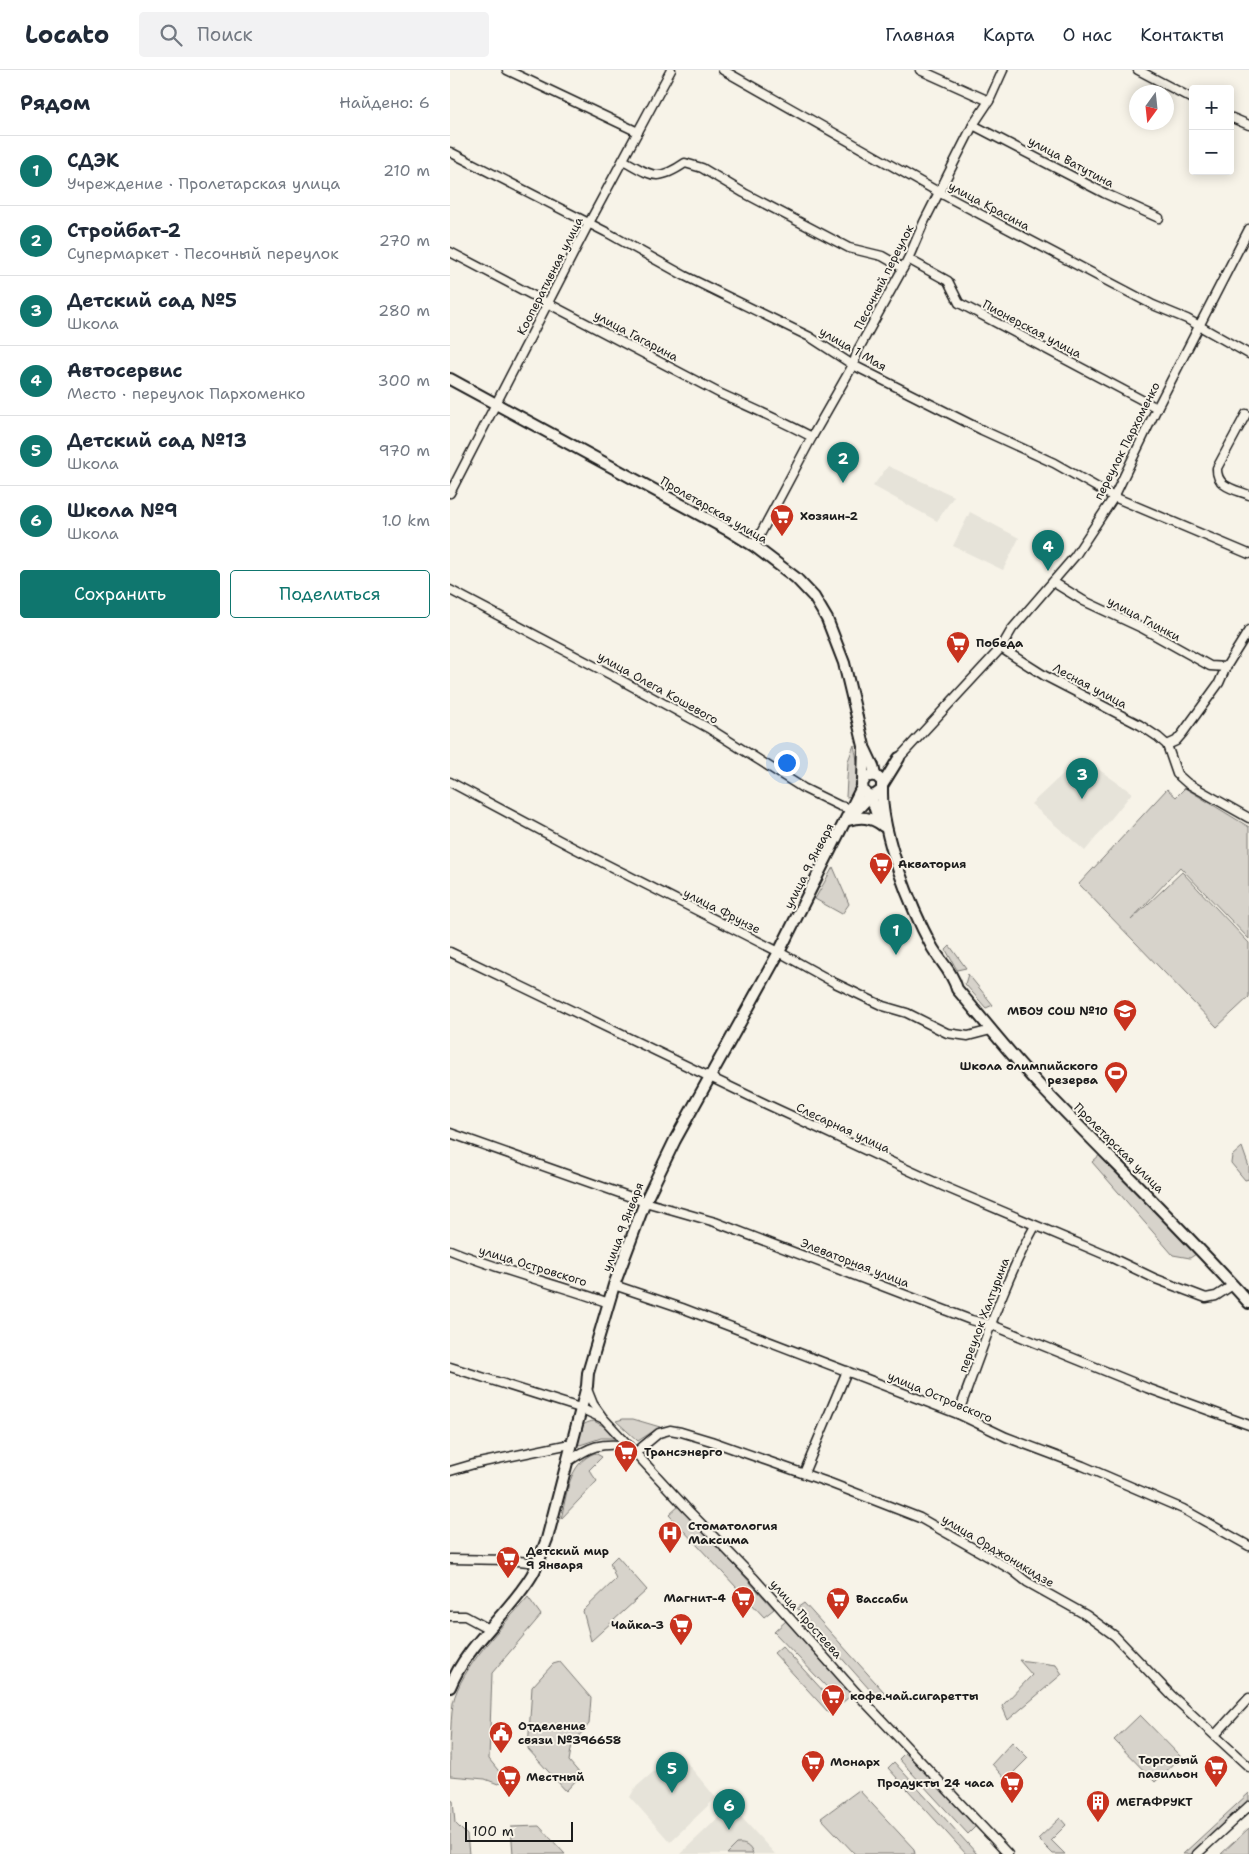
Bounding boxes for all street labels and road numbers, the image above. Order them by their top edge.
street label: улица Ватутина [1025,133,1117,192]
street label: улица Красина [946,178,1033,234]
street label: Кооперативная улица [513,214,587,338]
street label: Песочный переулок [851,221,918,332]
street label: Пионерская улица [980,296,1085,362]
street label: улица Гагарина [591,307,681,365]
street label: улица 1 Мая [816,323,890,375]
street label: переулок Пархоменко [1090,379,1164,503]
street label: Пролетарская улица [657,473,771,548]
street label: улица Глинки [1105,593,1183,645]
street label: улица Олега Кошевого [595,648,721,728]
street label: Лесная улица [1050,660,1130,713]
street label: улица 9 Января [780,820,838,912]
street label: улица Фрунзе [681,885,763,937]
street label: Слесарная улица [793,1099,893,1157]
street label: Пролетарская улица [1070,1099,1168,1197]
street label: улица 9 Января [599,1180,647,1274]
street label: Элеваторная улица [798,1235,912,1291]
street label: улица Островского [477,1242,589,1290]
street label: переулок Халтурина [955,1255,1013,1375]
street label: улица Островского [885,1368,995,1426]
street label: улица Орджоникидзе [939,1511,1057,1591]
street label: улица Простеева [766,1576,846,1662]

